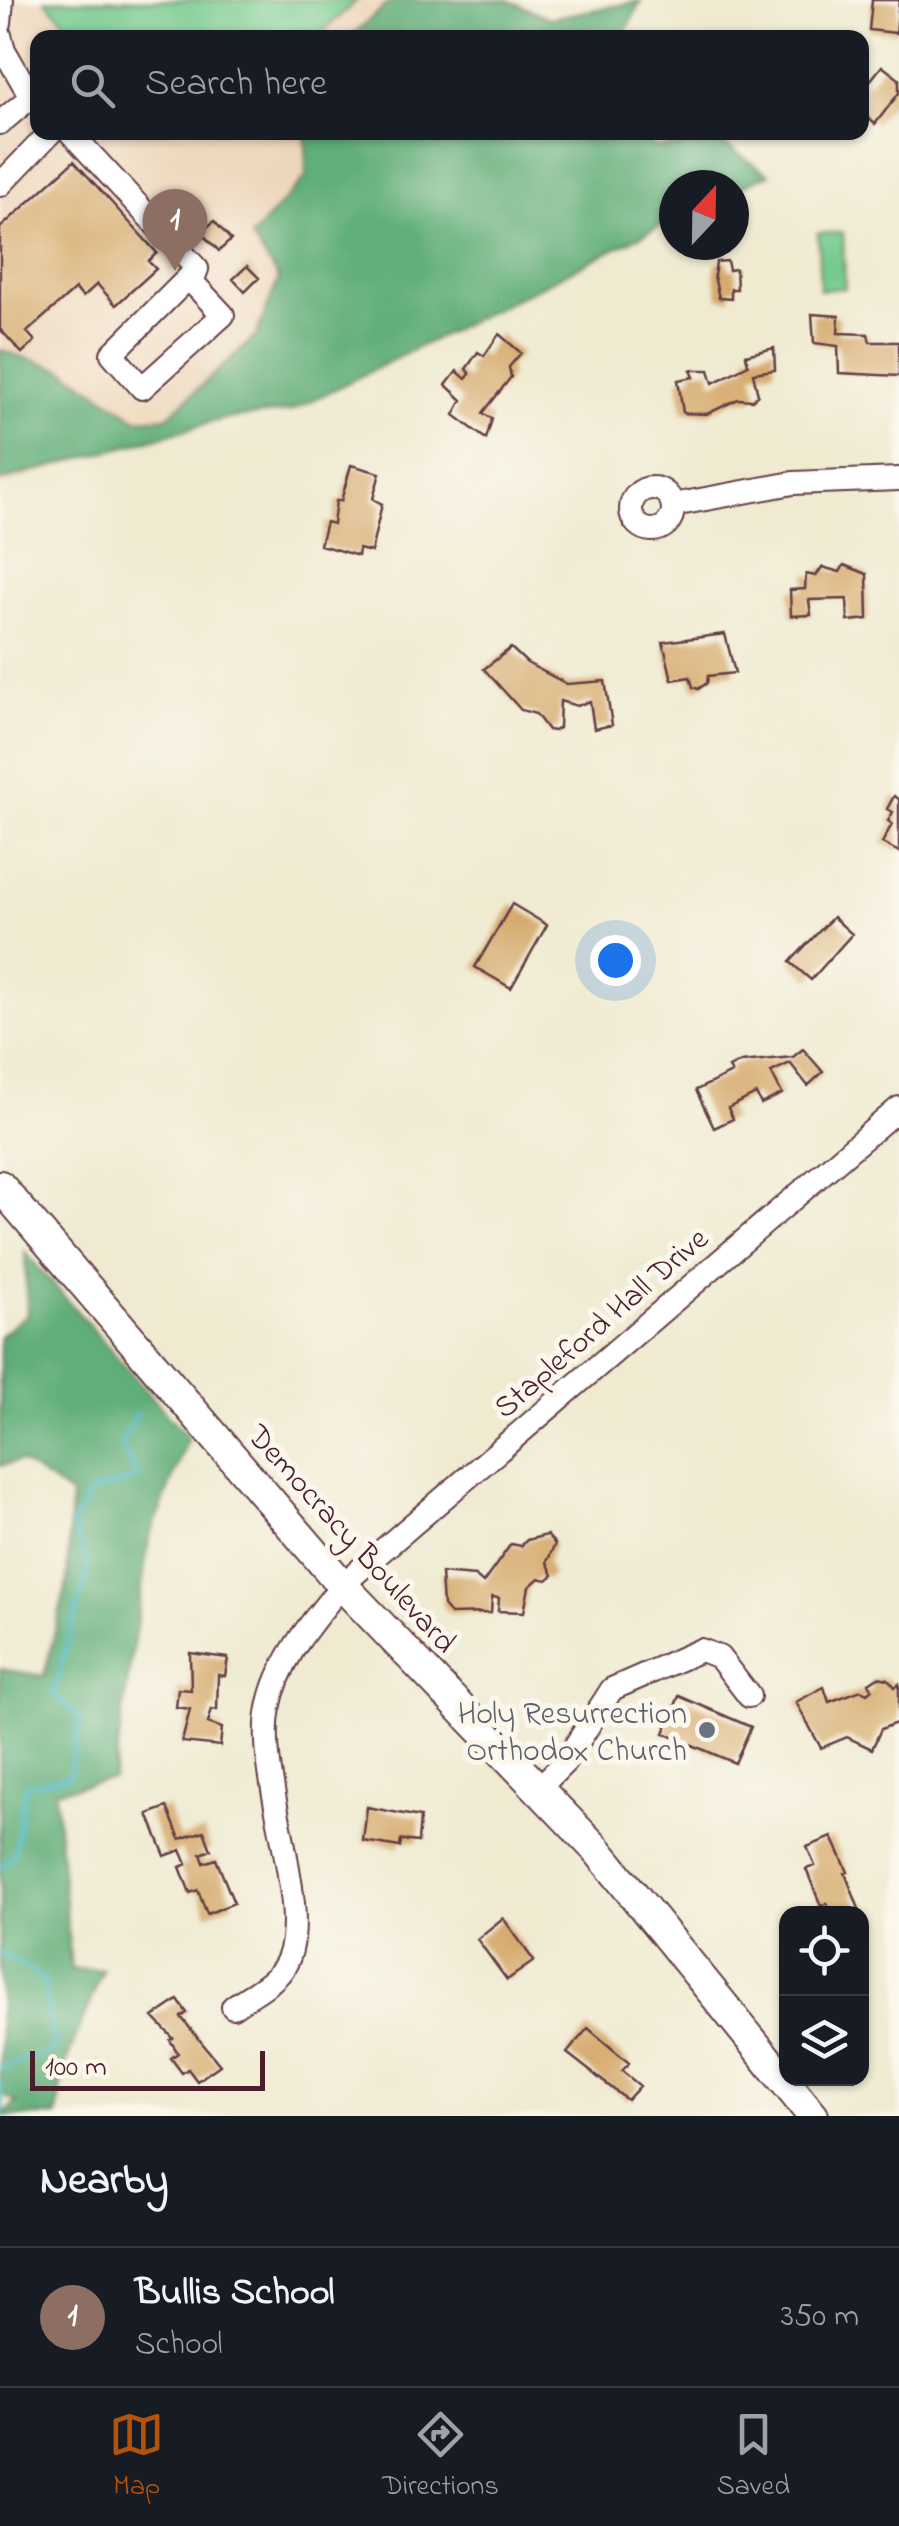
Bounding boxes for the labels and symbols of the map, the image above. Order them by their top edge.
north arrow [659,170,749,260]
pin: 1 [142,188,208,271]
your location [590,935,641,986]
street label: Stapleford Hall Drive [484,1217,721,1431]
street label: Democracy Boulevard [234,1415,466,1665]
place label: Holy Resurrection Orthodox Church [458,1692,687,1776]
marker: Holy Resurrection Orthodox Church [696,1719,718,1741]
scale bar [30,2046,265,2090]

